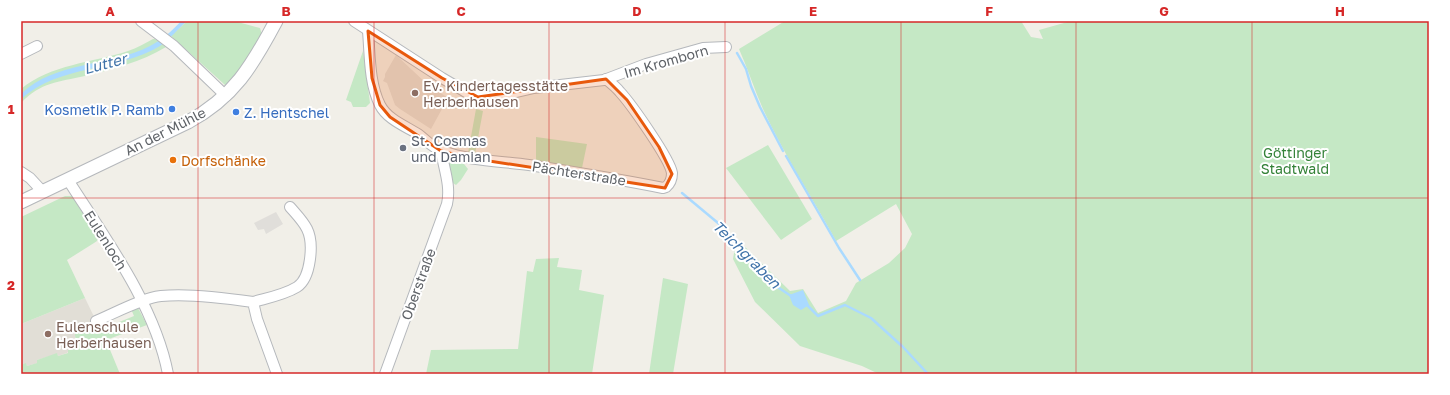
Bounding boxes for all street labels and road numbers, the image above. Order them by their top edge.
street label: Im Kromborn [622,41,710,81]
street label: An der Mühle [122,103,208,159]
street label: Pächterstraße [531,157,627,189]
street label: Eulenloch [81,207,131,273]
street label: Oberstraße [397,246,439,322]

